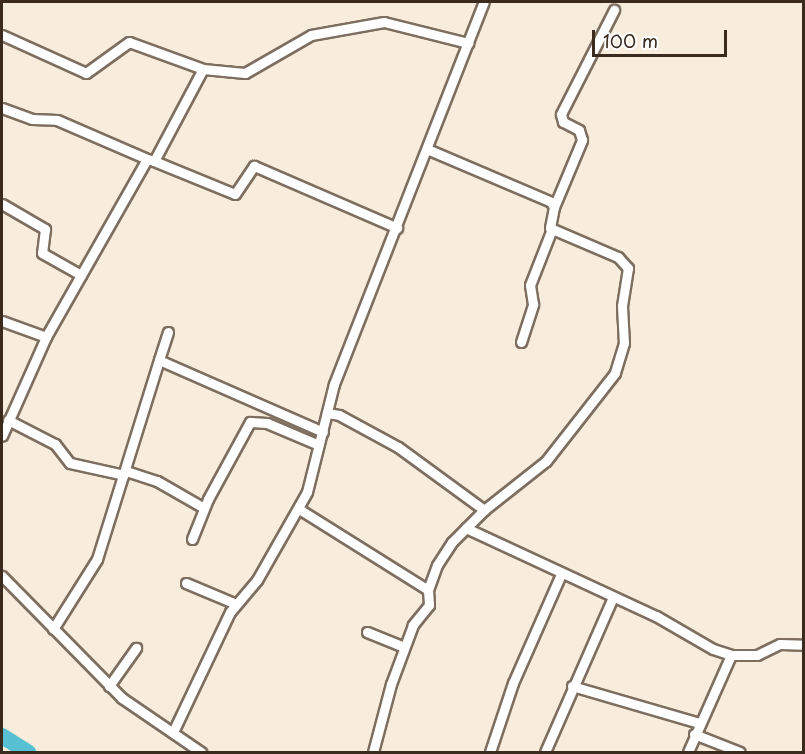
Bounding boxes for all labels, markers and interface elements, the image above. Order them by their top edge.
scale bar [595,18,730,56]
text: 100 m [603,27,658,54]

